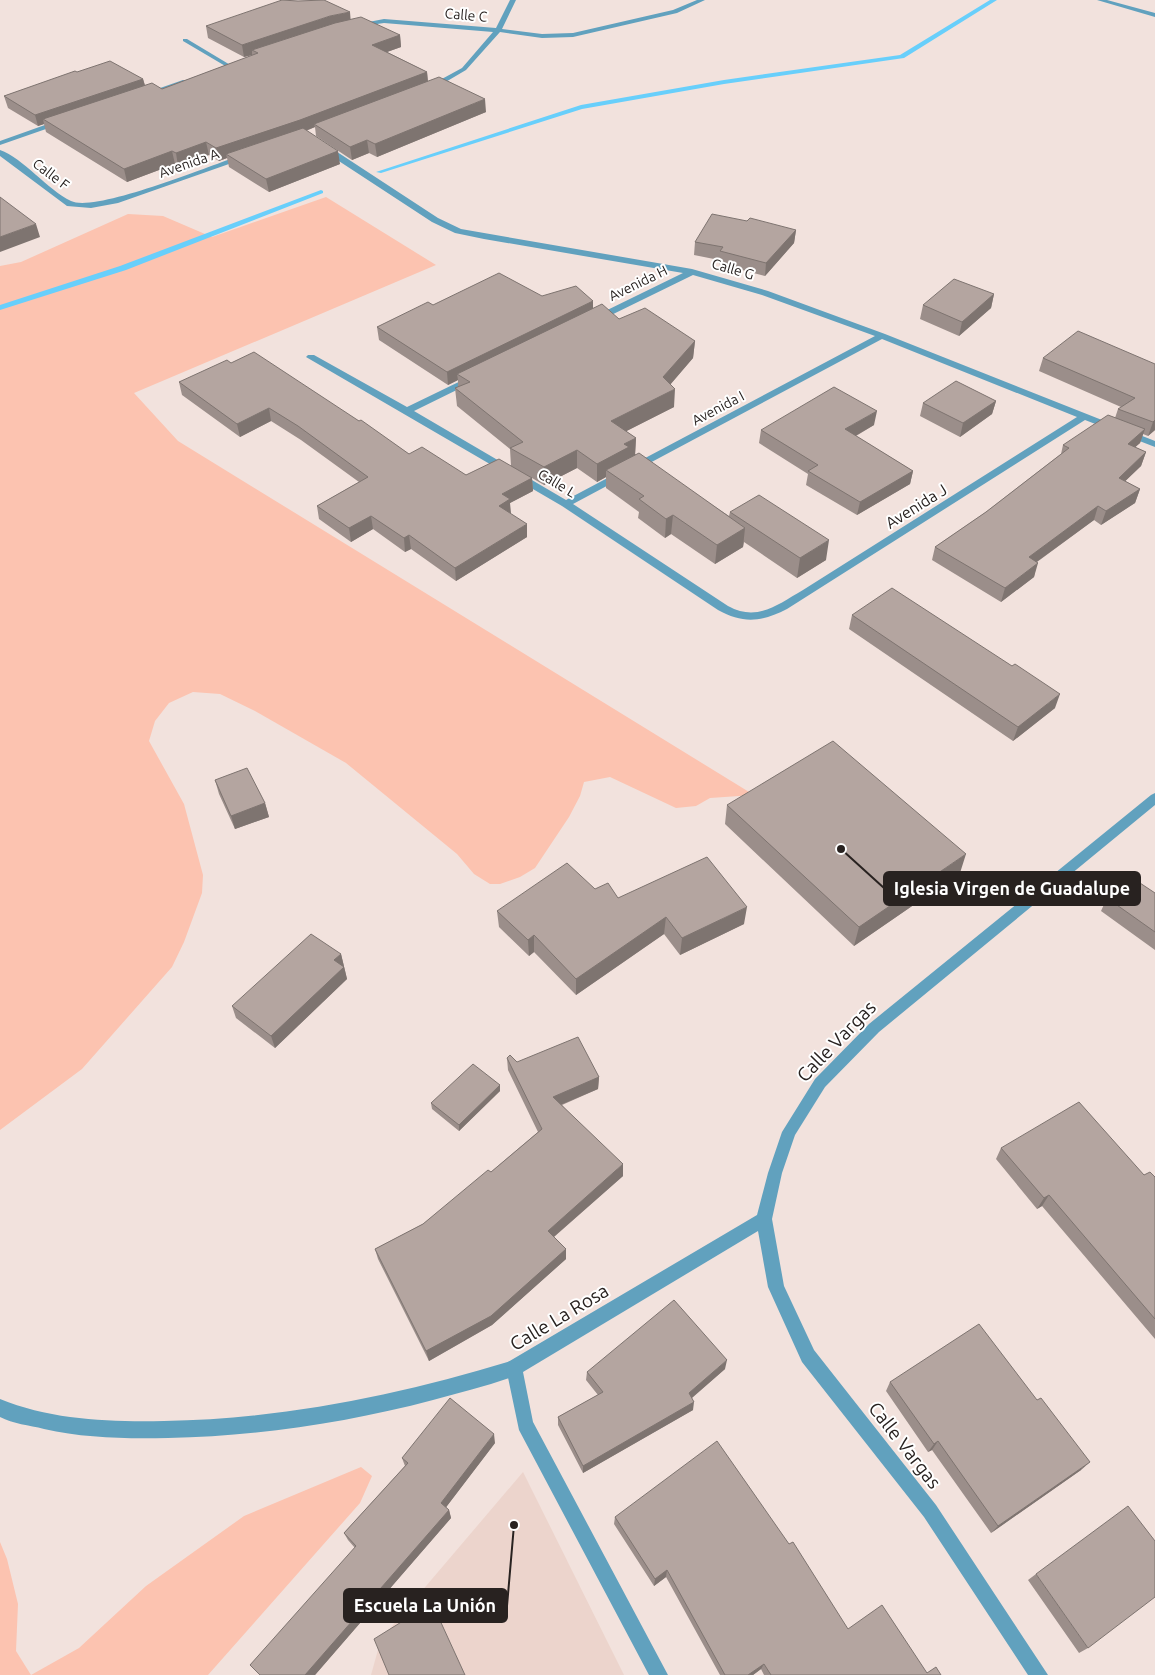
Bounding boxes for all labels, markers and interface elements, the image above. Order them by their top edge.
street label: Calle C [444,5,488,25]
street label: Avenida A [157,145,221,181]
street label: Calle F [30,155,72,193]
street label: Calle G [710,255,756,283]
street label: Avenida H [606,262,670,304]
street label: Avenida I [689,388,747,428]
street label: Calle L [535,466,579,500]
street label: Avenida J [882,480,950,532]
callout: Iglesia Virgen de Guadalupe [884,872,1140,905]
text: Iglesia Virgen de Guadalupe [894,878,1130,898]
street label: Calle Vargas [792,996,880,1086]
street label: Calle La Rosa [506,1279,612,1355]
street label: Calle Vargas [864,1397,946,1493]
callout: Escuela La Unión [344,1589,507,1622]
text: Escuela La Unión [354,1595,496,1615]

